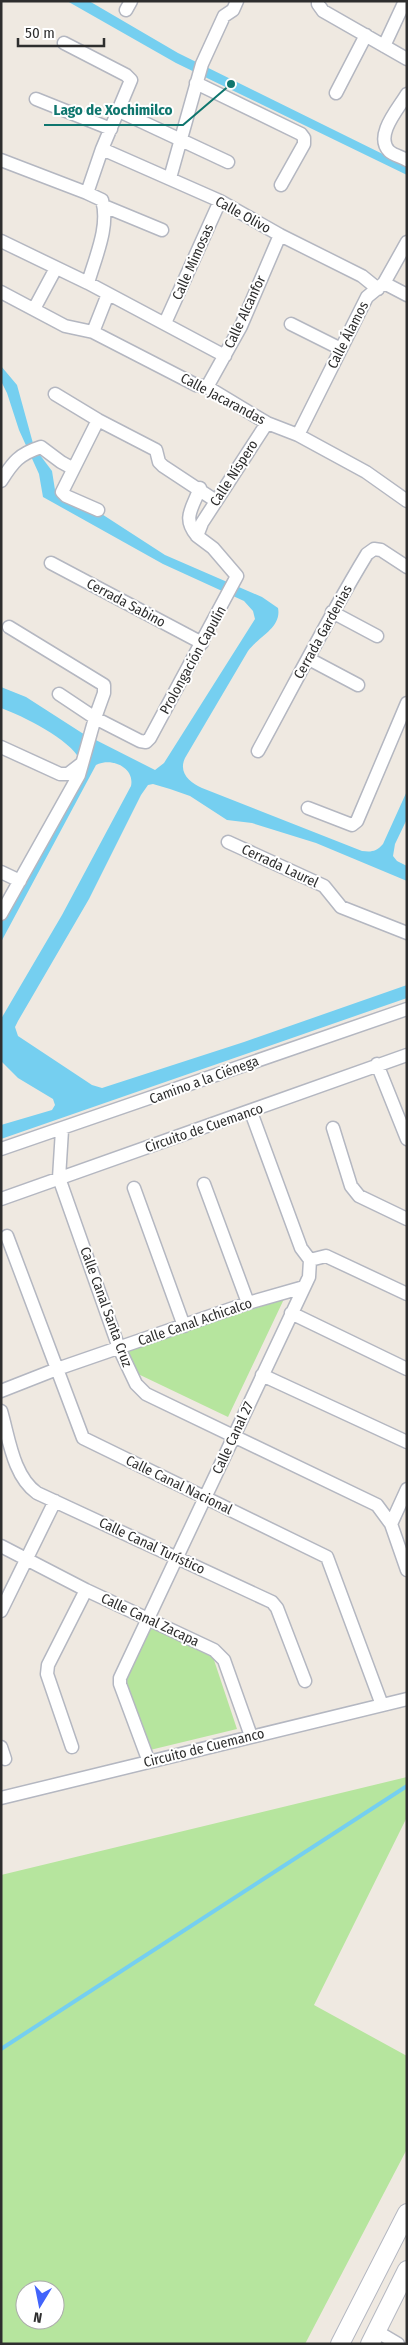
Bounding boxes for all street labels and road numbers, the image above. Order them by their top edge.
street label: Calle Olivo [212,193,274,237]
street label: Calle Mimosas [169,221,217,303]
street label: Calle Alcanfor [221,273,269,351]
street label: Calle Álamos [323,298,372,371]
street label: Calle Jacarandas [178,370,268,428]
street label: Calle Níspero [206,437,262,509]
street label: Cerrada Sabino [84,575,168,631]
street label: Cerrada Gardenias [290,582,356,682]
street label: Prolongación Capulín [156,603,230,717]
street label: Cerrada Laurel [239,841,321,891]
street label: Camino a la Ciénega [147,1052,261,1108]
street label: Circuito de Cuemanco [143,1100,265,1156]
street label: Calle Canal Santa Cruz [76,1245,136,1370]
street label: Calle Canal Achicalco [136,1294,254,1350]
street label: Calle Canal 27 [209,1399,257,1477]
street label: Calle Canal Nacional [123,1452,235,1518]
street label: Calle Canal Turístico [96,1514,208,1578]
street label: Calle Canal Zacapa [98,1590,202,1650]
street label: Circuito de Cuemanco [142,1725,266,1771]

